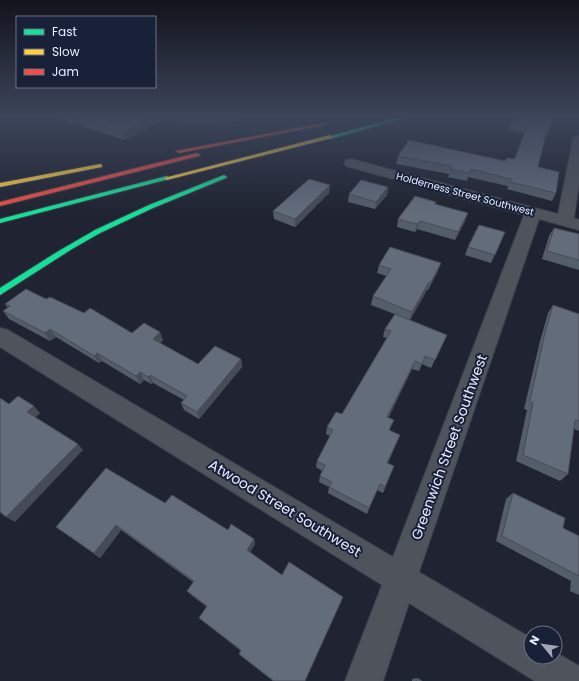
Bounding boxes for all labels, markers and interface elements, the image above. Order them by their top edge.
legend [16,16,156,88]
text: Fast [52,23,77,40]
text: Slow [52,43,80,60]
text: Jam [52,63,79,80]
street label: Holderness Street Southwest [394,168,536,220]
street label: Greenwich Street Southwest [406,351,492,543]
street label: Atwood Street Southwest [205,454,365,562]
north arrow [523,625,563,665]
text: N [525,633,543,648]

